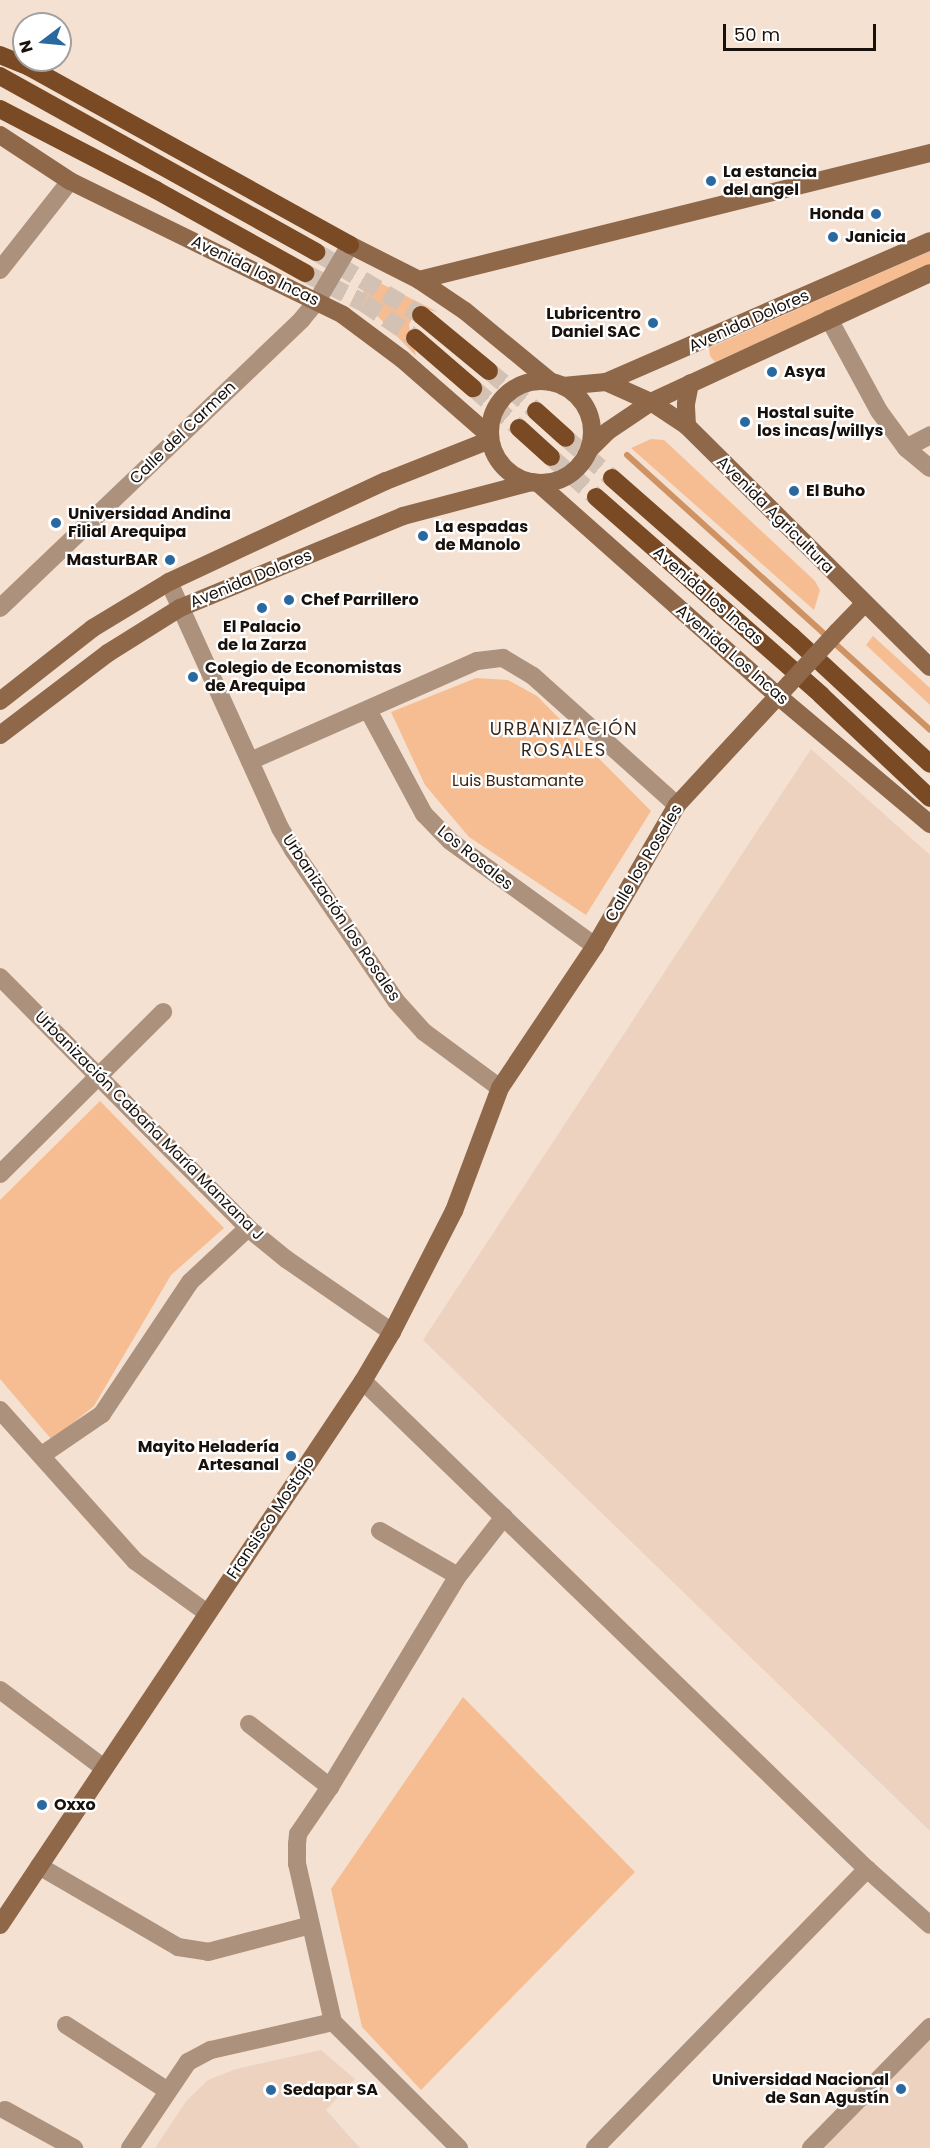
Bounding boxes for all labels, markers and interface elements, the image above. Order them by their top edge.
north arrow [12,12,72,72]
scale bar [726,12,879,50]
text: 50 m [734,22,780,47]
text: N [13,38,39,56]
place label: La estancia del angel [723,162,817,200]
marker: La estancia del angel [704,174,718,188]
place label: Honda [810,204,864,224]
marker: Honda [869,207,883,221]
place label: Janicia [845,227,906,247]
marker: Janicia [826,230,840,244]
street label: Avenida los Incas [188,232,322,310]
street label: Avenida Dolores [686,286,812,356]
place label: Lubricentro Daniel SAC [546,304,641,342]
marker: Lubricentro Daniel SAC [646,316,660,330]
place label: Asya [784,362,826,382]
marker: Asya [765,365,779,379]
street label: Calle del Carmen [126,377,240,489]
place label: Hostal suite los incas/willys [757,403,884,441]
marker: Hostal suite los incas/willys [738,415,752,429]
street label: Avenida Agricultura [712,452,838,578]
place label: El Buho [806,481,865,501]
marker: El Buho [787,484,801,498]
place label: Universidad Andina Filial Arequipa [68,504,231,542]
marker: Universidad Andina Filial Arequipa [49,516,63,530]
place label: La espadas de Manolo [435,517,528,555]
marker: La espadas de Manolo [416,529,430,543]
street label: Avenida los Incas [649,543,767,649]
street label: Avenida Dolores [187,546,315,612]
place label: MasturBAR [67,550,158,570]
marker: MasturBAR [163,553,177,567]
place label: Chef Parrillero [301,590,419,610]
marker: Chef Parrillero [282,593,296,607]
marker: El Palacio de la Zarza [255,601,269,615]
street label: Avenida Los Incas [672,601,792,709]
place label: El Palacio de la Zarza [217,617,307,655]
place label: Colegio de Economistas de Arequipa [205,658,402,696]
marker: Colegio de Economistas de Arequipa [186,670,200,684]
district label: URBANIZACIÓN ROSALES [490,719,638,762]
park label: Luis Bustamante [452,771,584,791]
street label: Calle los Rosales [601,801,687,925]
street label: Los Rosales [434,822,516,894]
street label: Urbanización los Rosales [278,831,404,1005]
street label: Urbanización Cabaña María Manzana J [31,1008,267,1244]
place label: Mayito Heladería Artesanal [138,1437,279,1475]
marker: Mayito Heladería Artesanal [284,1449,298,1463]
street label: Fransisco Mostajo [223,1453,319,1583]
place label: Oxxo [54,1795,96,1815]
marker: Oxxo [35,1798,49,1812]
place label: Universidad Nacional de San Agustín [712,2070,889,2108]
place label: Sedapar SA [283,2080,378,2100]
marker: Universidad Nacional de San Agustín [894,2082,908,2096]
marker: Sedapar SA [264,2083,278,2097]

